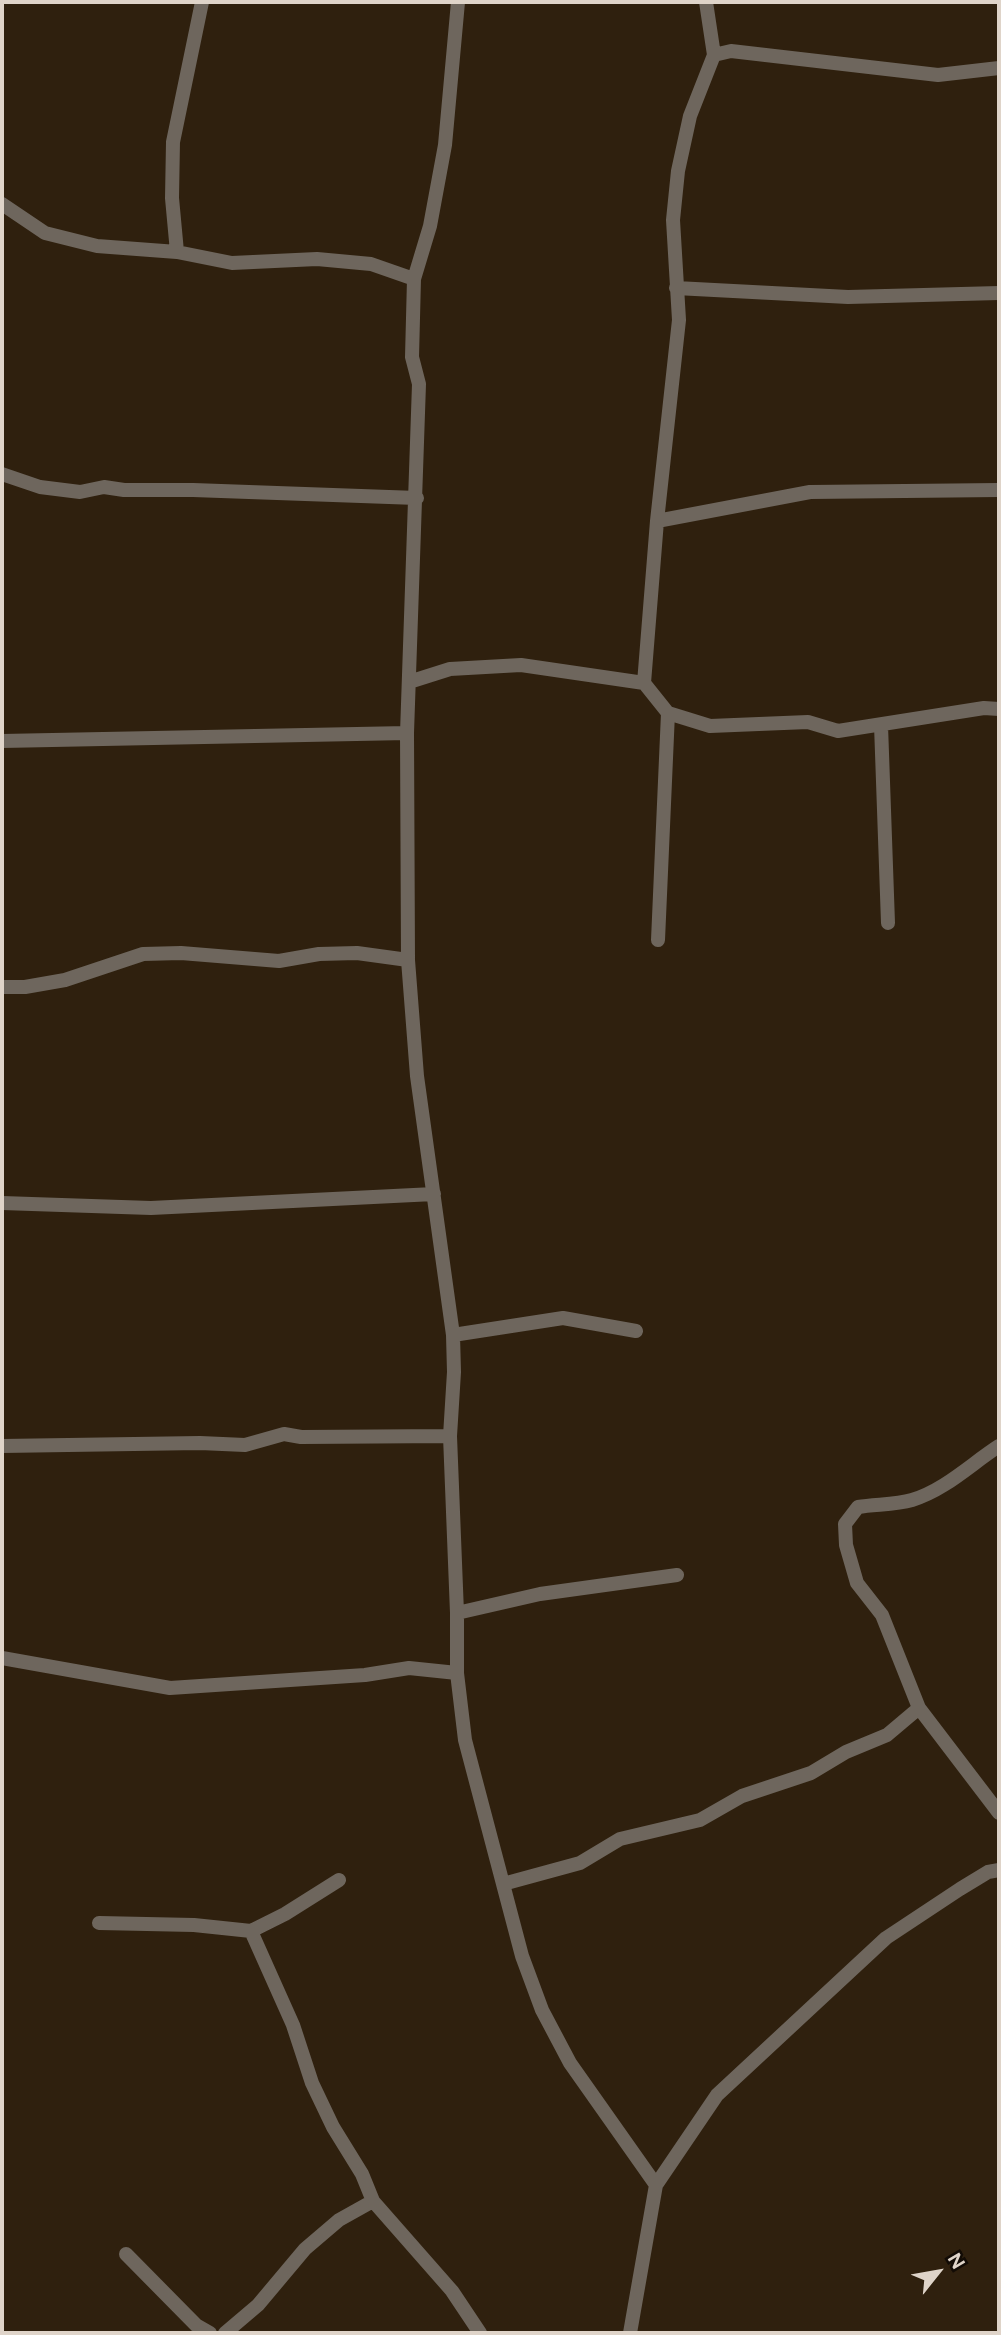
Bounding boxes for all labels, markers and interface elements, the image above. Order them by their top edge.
north arrow [903,2237,973,2307]
text: N [943,2249,970,2273]

